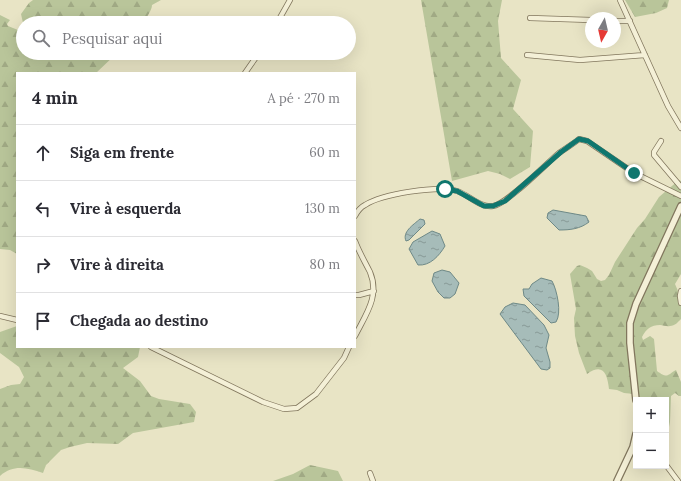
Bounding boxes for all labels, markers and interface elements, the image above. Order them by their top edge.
north arrow [585,12,621,48]
search box [16,16,356,60]
icon: search [30,27,52,49]
text: Pesquisar aqui [62,29,162,48]
text: 4 min [32,87,78,109]
text: A pé · 270 m [267,90,340,107]
icon: ahead [32,142,54,164]
text: Siga em frente [70,143,174,162]
text: 60 m [309,144,340,161]
route end [625,164,643,182]
route start [436,180,454,198]
icon: left [32,198,54,220]
text: Vire à esquerda [70,199,181,218]
text: 130 m [305,200,340,217]
icon: right [32,254,54,276]
text: Vire à direita [70,255,164,274]
text: 80 m [310,256,340,273]
icon: arrive [32,310,54,332]
text: Chegada ao destino [70,311,208,330]
map controls [633,397,669,469]
button: + [633,397,669,433]
button: − [633,433,669,469]

